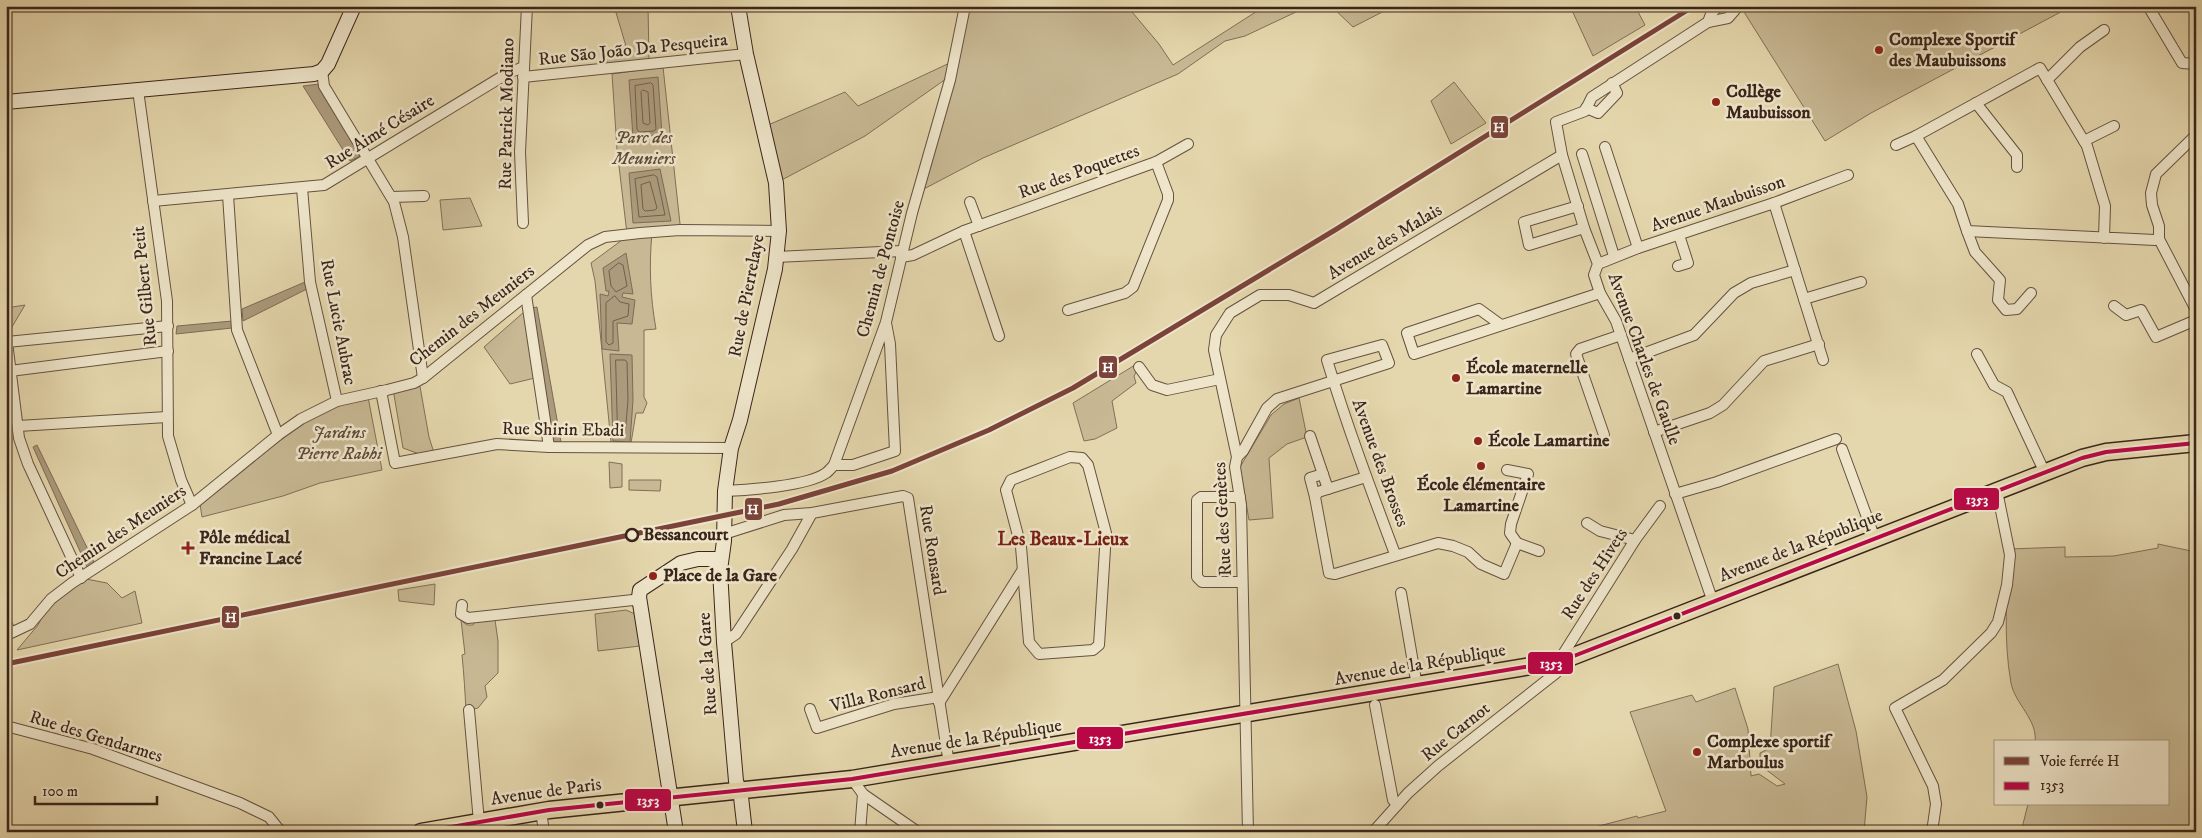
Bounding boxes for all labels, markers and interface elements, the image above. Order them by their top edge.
street label: Rue São João Da Pesqueira [537,29,729,71]
place label: Complexe Sportif des Maubuissons [1889,29,2018,72]
street label: Rue Patrick Modiano [495,38,519,190]
marker: Complexe Sportif des Maubuissons [1873,44,1885,56]
place label: Collège Maubuisson [1726,81,1811,124]
street label: Rue Aimé Césaire [321,90,439,174]
marker: Collège Maubuisson [1710,96,1722,108]
line badge: H [1490,115,1509,139]
text: H [1493,119,1505,137]
park label: Parc des Meuniers [611,127,676,170]
street label: Rue des Poquettes [1015,140,1143,204]
street label: Avenue Maubuisson [1648,171,1789,237]
street label: Chemin de Pontoise [852,198,910,340]
street label: Avenue des Malais [1324,199,1446,285]
street label: Rue Gilbert Petit [128,225,162,347]
street label: Rue de Pierrelaye [724,233,770,359]
street label: Rue Lucie Aubrac [315,257,361,387]
street label: Chemin des Meuniers [405,260,539,372]
street label: Avenue Charles de Gaulle [1603,270,1685,448]
line badge: H [1098,355,1118,379]
place label: École maternelle Lamartine [1466,356,1588,400]
text: H [1102,359,1114,377]
marker: École maternelle Lamartine [1450,372,1462,384]
street label: Avenue des Brosses [1347,396,1413,530]
street label: Rue Shirin Ebadi [502,418,624,442]
park label: Jardins Pierre Rabhi [296,422,383,465]
place label: École Lamartine [1488,429,1610,452]
marker: École Lamartine [1472,435,1484,447]
marker: École élémentaire Lamartine [1475,460,1487,472]
street label: Rue des Genètes [1209,461,1237,577]
place label: École élémentaire Lamartine [1417,473,1546,517]
street label: Chemin des Meuniers [51,480,191,584]
line badge: 1353 [1953,487,2000,511]
text: 1353 [1966,491,1988,509]
line badge: H [744,497,763,521]
text: H [747,501,759,519]
street label: Rue Ronsard [914,503,950,597]
street label: Avenue de la République [1716,505,1886,587]
place label: Bessancourt [643,524,729,546]
street label: Rue des Hivets [1557,524,1633,624]
place label: Pôle médical Francine Lacé [199,527,302,570]
marker: Bessancourt [625,528,639,542]
district label: Les Beaux-Lieux [997,528,1129,551]
marker: Pôle médical Francine Lacé [181,541,195,555]
place label: Place de la Gare [663,565,778,587]
marker: Place de la Gare [647,570,659,582]
line badge: H [221,605,240,629]
text: H [225,609,237,627]
unlabelled marker [1672,611,1682,621]
street label: Rue de la Gare [693,612,723,716]
street label: Avenue de la République [1333,639,1507,691]
line badge: 1353 [1527,651,1574,675]
text: 1353 [1540,655,1562,673]
street label: Villa Ronsard [827,673,928,718]
street label: Rue Carnot [1417,697,1495,766]
street label: Rue des Gendarmes [27,706,165,768]
street label: Avenue de la République [889,715,1063,763]
line badge: 1353 [1076,726,1124,750]
text: 1353 [1089,730,1111,748]
place label: Complexe sportif Marboulus [1707,731,1833,774]
legend [1994,740,2170,806]
marker: Complexe sportif Marboulus [1691,746,1703,758]
text: Voie ferrée H [2039,752,2120,771]
scale bar [35,773,158,805]
street label: Avenue de Paris [489,773,603,811]
text: 1353 [2040,776,2064,795]
text: 100 m [42,782,78,801]
line badge: 1353 [624,788,672,812]
text: 1353 [637,792,659,810]
unlabelled marker [595,800,605,810]

